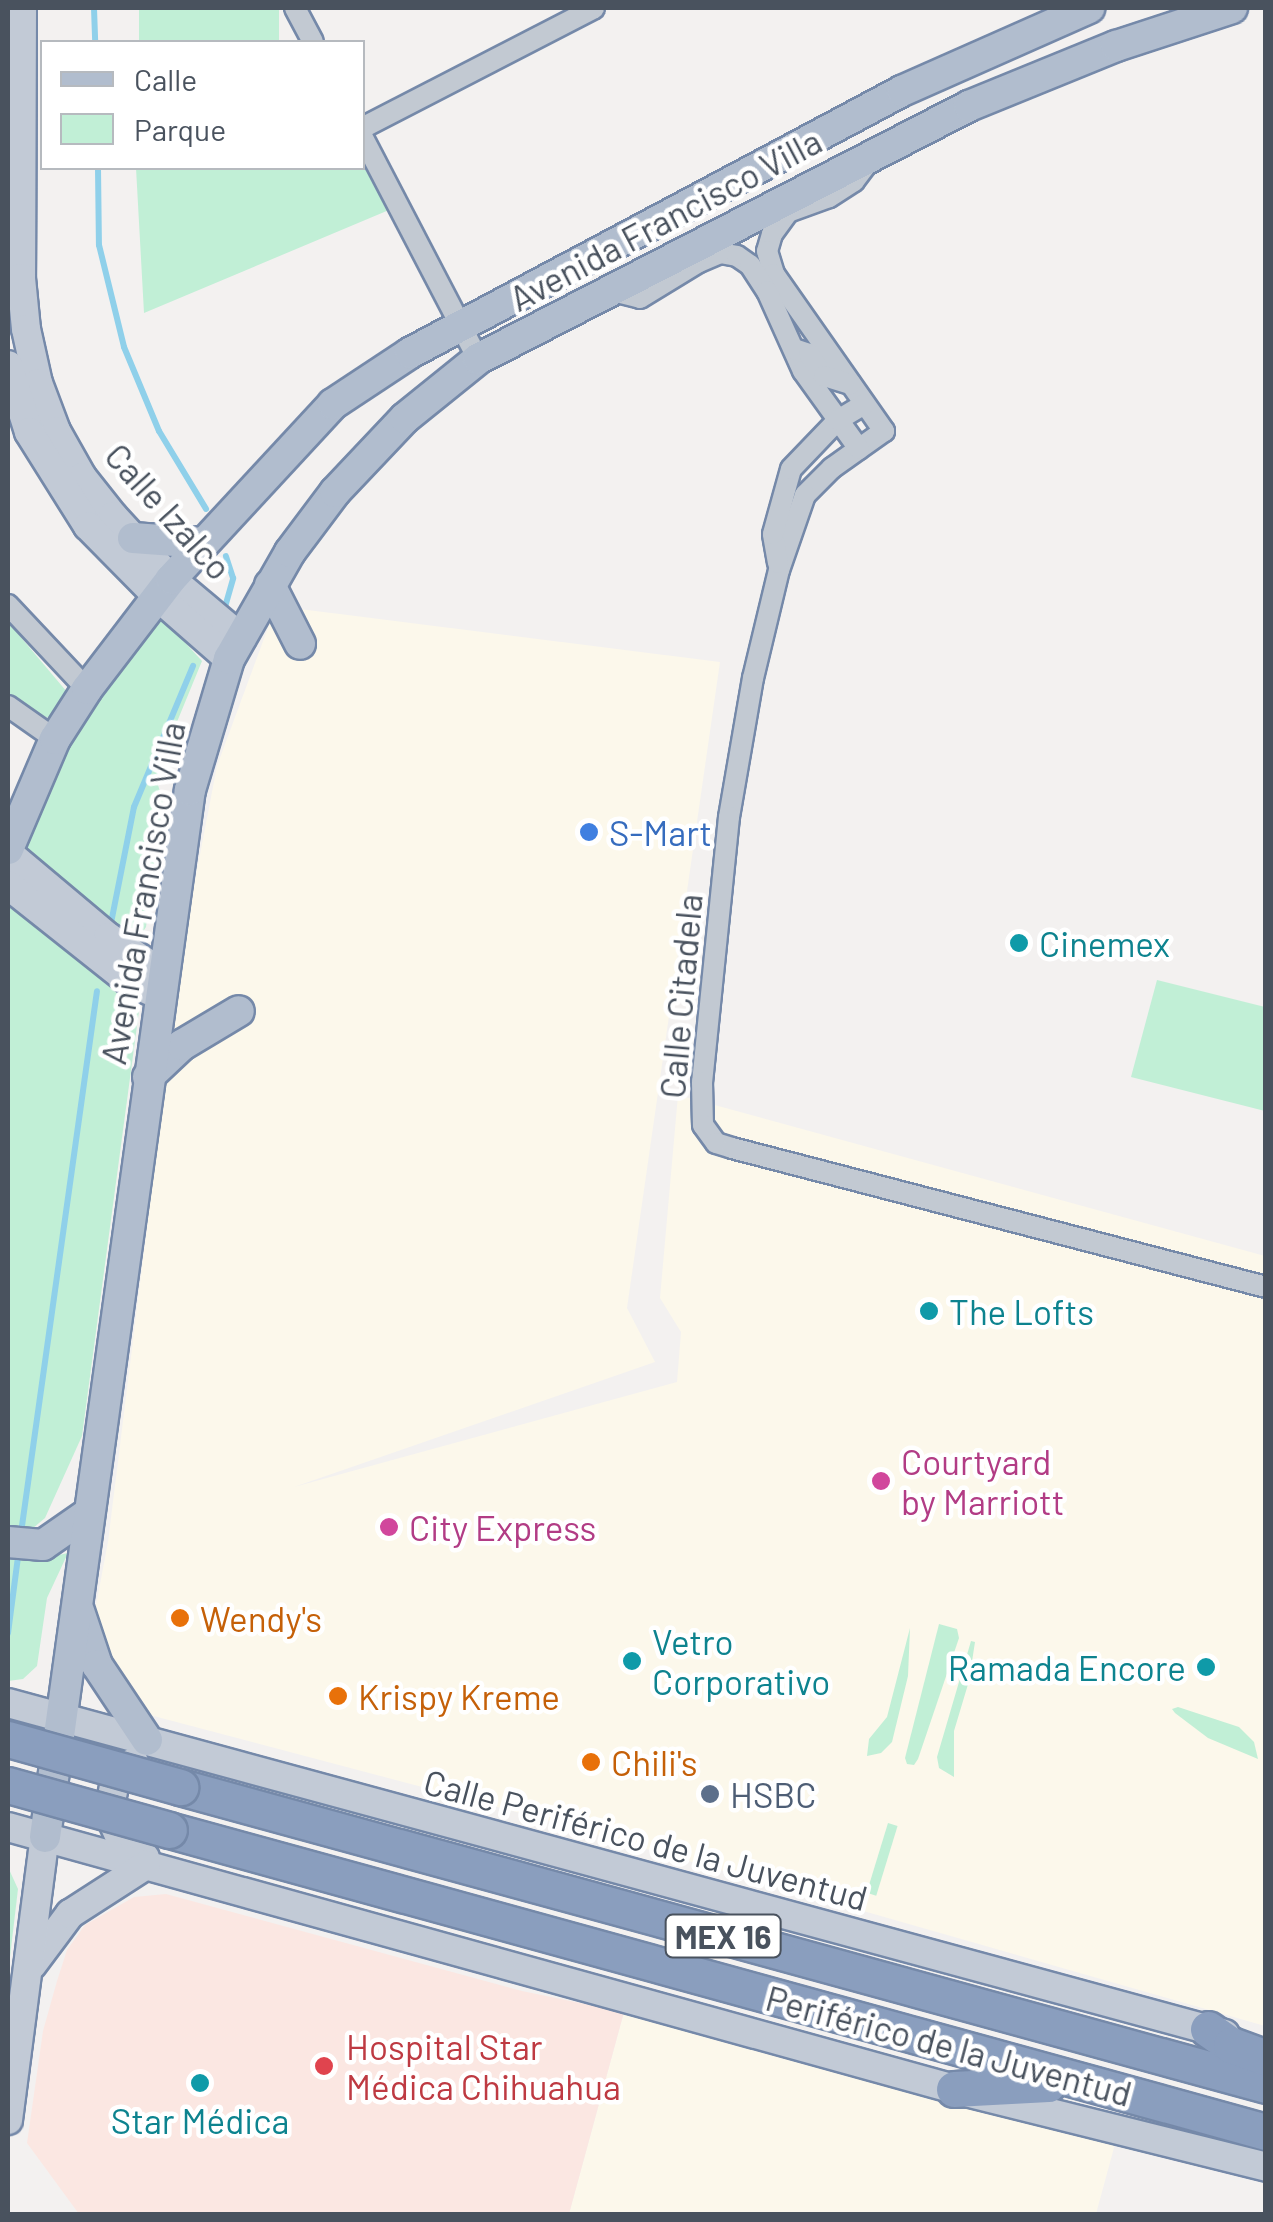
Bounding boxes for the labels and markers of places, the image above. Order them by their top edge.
place label: S-Mart [609,811,712,853]
marker: S-Mart [578,821,600,843]
place label: Cinemex [1039,922,1170,964]
marker: Cinemex [1008,932,1030,954]
place label: The Lofts [949,1290,1094,1332]
marker: The Lofts [918,1300,940,1322]
place label: Courtyard by Marriott [901,1440,1065,1522]
marker: Courtyard by Marriott [870,1470,892,1492]
place label: City Express [409,1506,596,1548]
marker: City Express [378,1516,400,1538]
place label: Wendy's [200,1597,322,1639]
marker: Wendy's [169,1607,191,1629]
place label: Vetro Corporativo [652,1620,830,1702]
place label: Ramada Encore [948,1646,1186,1688]
marker: Vetro Corporativo [621,1650,643,1672]
marker: Ramada Encore [1195,1656,1217,1678]
place label: Krispy Kreme [358,1675,560,1717]
marker: Krispy Kreme [327,1685,349,1707]
place label: Chili's [611,1741,698,1783]
marker: Chili's [580,1751,602,1773]
place label: HSBC [730,1773,816,1815]
marker: HSBC [699,1783,721,1805]
place label: Hospital Star Médica Chihuahua [346,2025,621,2107]
marker: Hospital Star Médica Chihuahua [311,2053,337,2079]
marker: Star Médica [189,2072,211,2094]
place label: Star Médica [111,2099,289,2141]

